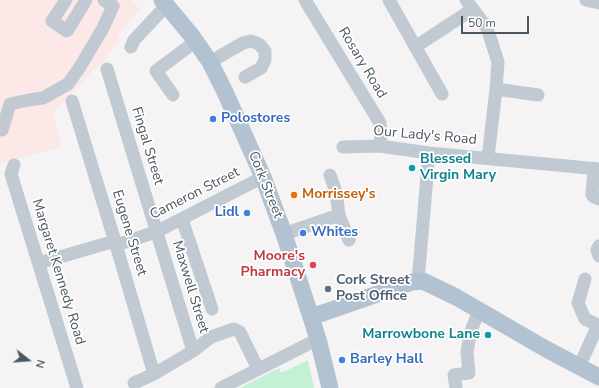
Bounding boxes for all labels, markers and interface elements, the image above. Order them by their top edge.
scale bar [463,8,531,34]
text: 50 m [468,15,496,31]
street label: Rosary Road [334,24,390,102]
street label: Fingal Street [127,105,167,187]
place label: Polostores [221,111,290,127]
marker: Polostores [208,114,218,124]
street label: Our Lady's Road [373,123,477,149]
street label: Cork Street [244,149,286,221]
place label: Blessed Virgin Mary [420,152,496,184]
marker: Blessed Virgin Mary [407,163,417,173]
street label: Cameron Street [147,164,243,224]
place label: Morrissey's [302,187,375,203]
street label: Eugene Street [108,188,150,278]
marker: Morrissey's [289,190,299,200]
street label: Margaret Kennedy Road [28,197,88,347]
place label: Lidl [215,205,239,221]
marker: Lidl [242,208,252,218]
place label: Whites [311,225,358,241]
marker: Whites [298,228,308,238]
street label: Maxwell Street [168,239,212,335]
place label: Moore's Pharmacy [241,249,305,282]
marker: Moore's Pharmacy [308,260,318,270]
place label: Cork Street Post Office [336,273,410,306]
marker: Cork Street Post Office [323,284,333,294]
place label: Marrowbone Lane [362,327,480,343]
marker: Marrowbone Lane [483,330,493,340]
north arrow [8,340,48,380]
place label: Barley Hall [350,352,423,368]
marker: Barley Hall [337,355,347,365]
text: N [32,358,48,370]

